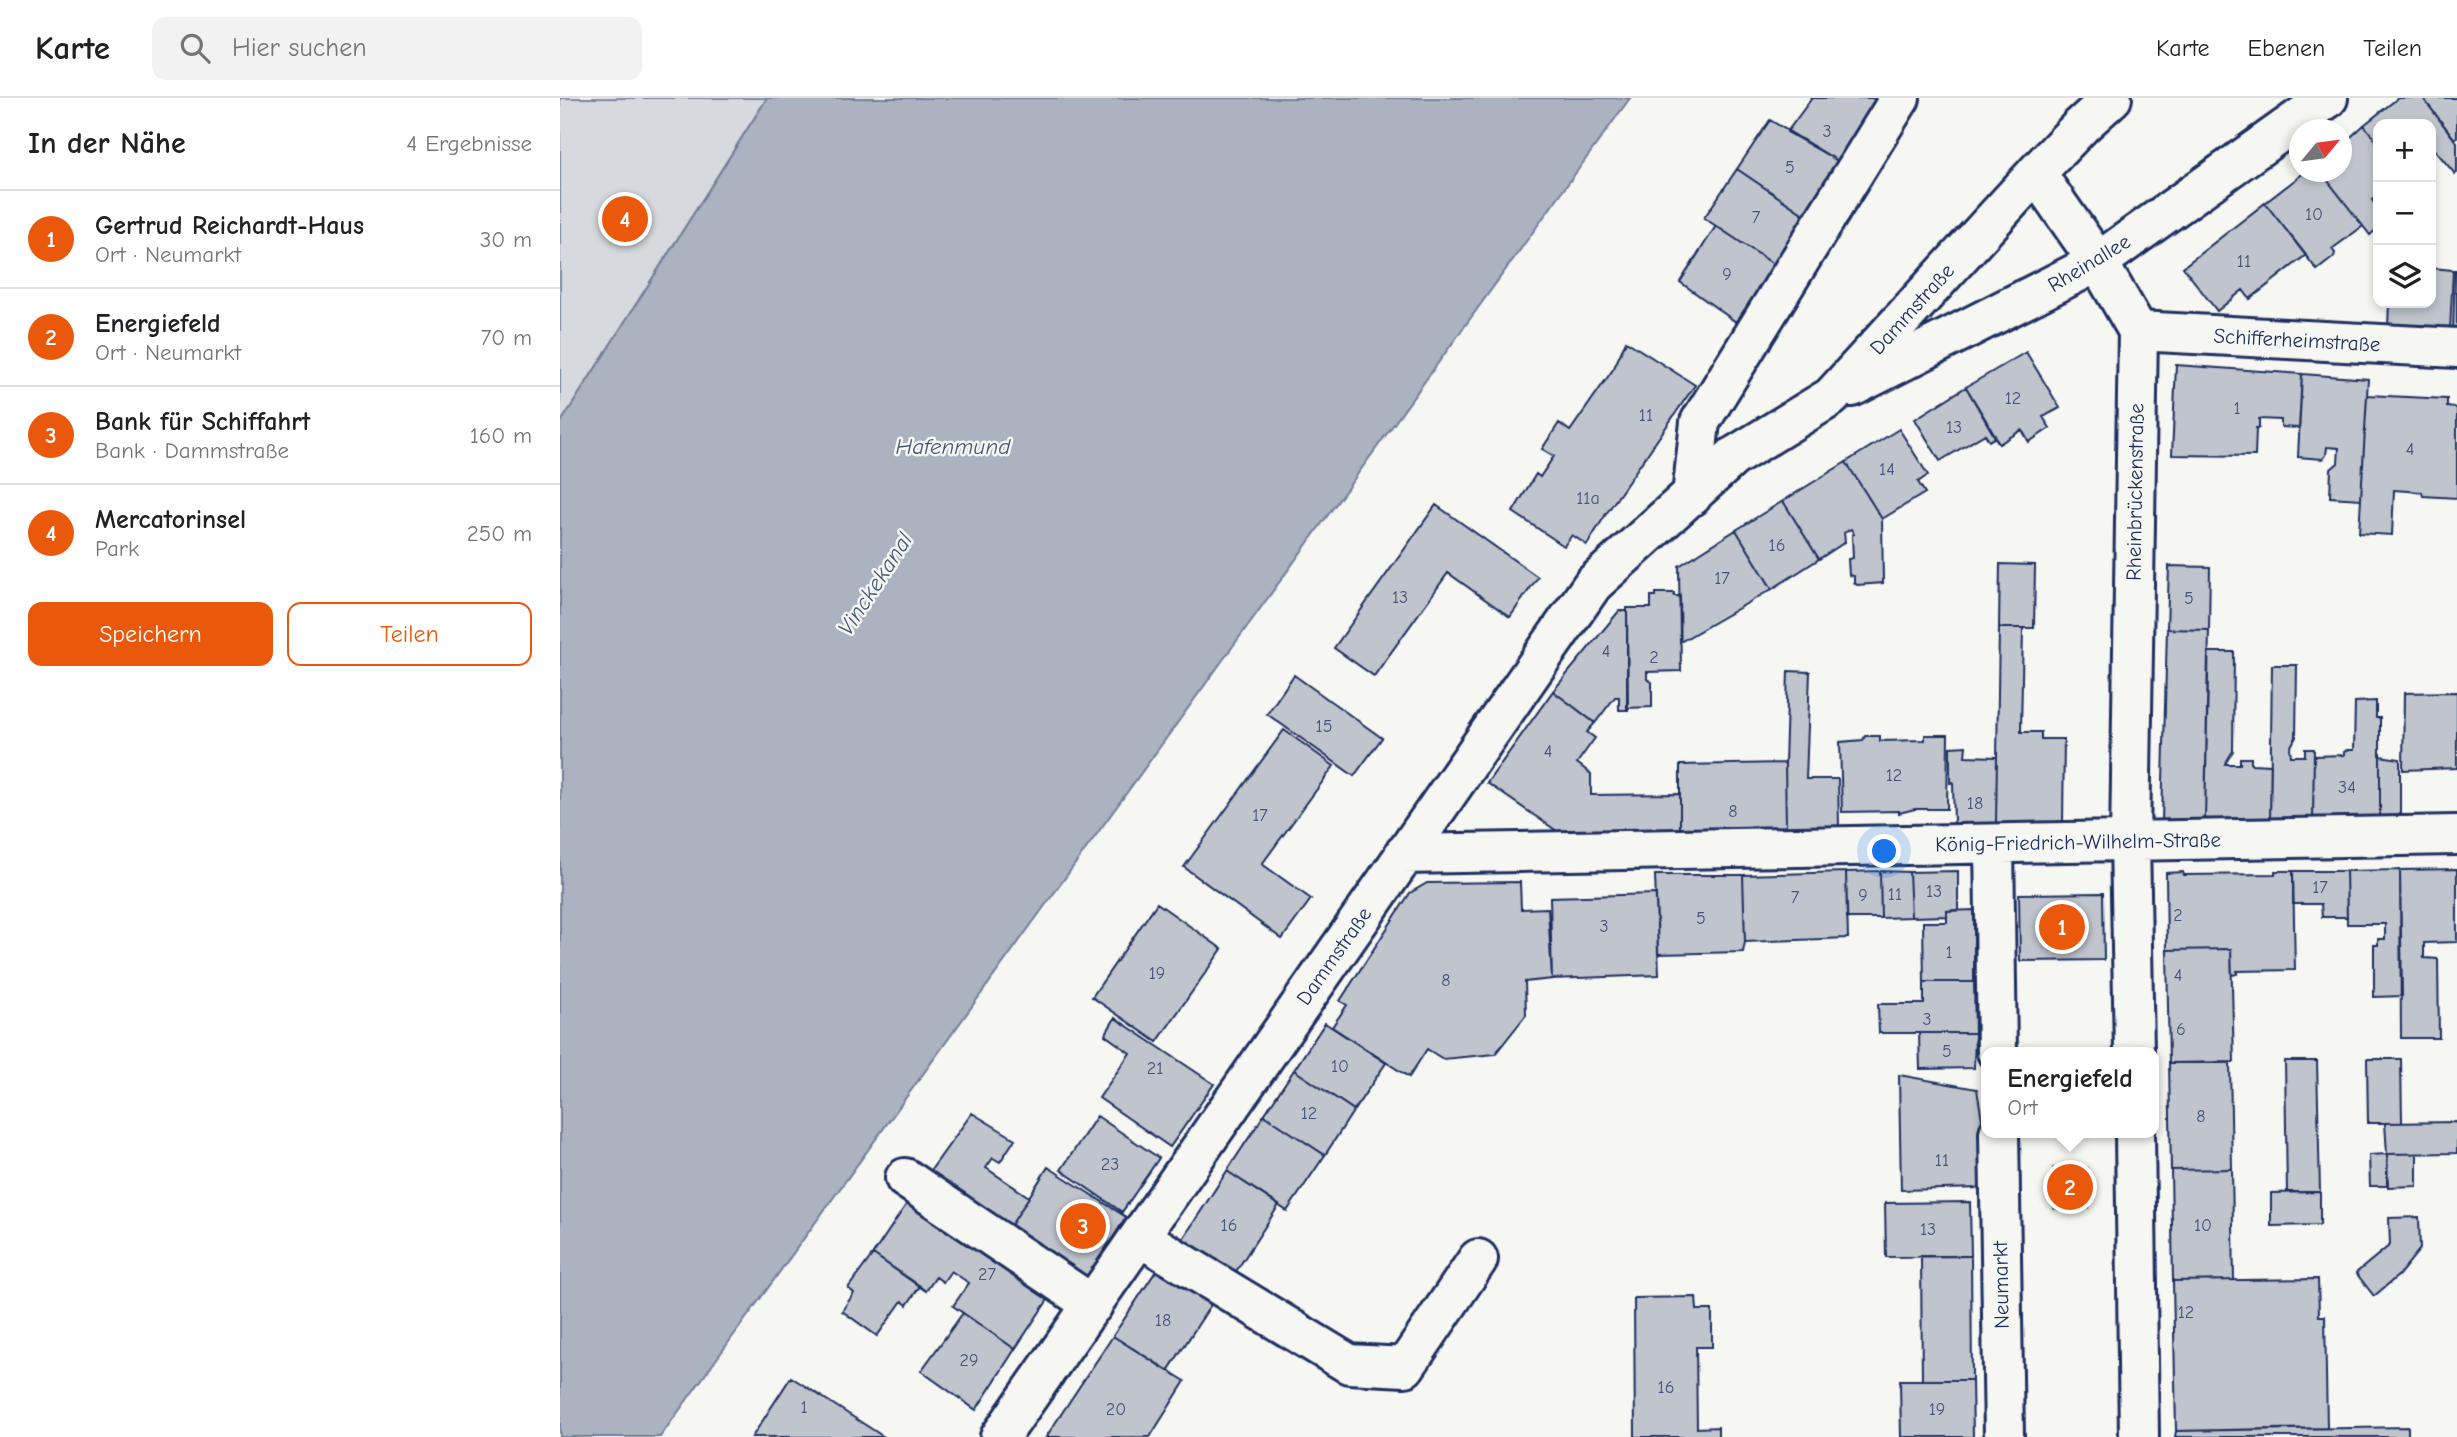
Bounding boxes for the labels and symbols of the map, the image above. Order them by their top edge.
north arrow [2289,119,2352,182]
house number: 3 [1822,121,1832,142]
house number: 5 [1785,157,1795,178]
pin: 4 [602,193,648,245]
house number: 10 [2305,204,2323,225]
house number: 7 [1752,207,1761,228]
street label: Rheinallee [2043,229,2135,297]
house number: 11 [2237,251,2251,272]
street label: Dammstraße [1865,259,1959,359]
house number: 9 [1722,264,1732,285]
street label: Schifferheimstraße [2213,324,2381,356]
house number: 12 [2005,388,2021,409]
house number: 1 [2233,398,2241,419]
street label: Rheinbrückenstraße [2121,403,2149,581]
house number: 11 [1639,405,1653,426]
house number: 13 [1946,417,1962,438]
water label: Hafenmund [896,433,1011,460]
house number: 4 [2406,439,2414,460]
house number: 14 [1879,459,1895,480]
house number: 11a [1576,488,1600,509]
water label: Vinckekanal [832,527,919,640]
house number: 16 [1769,535,1785,556]
house number: 17 [1714,568,1730,589]
house number: 13 [1392,587,1408,608]
house number: 5 [2184,588,2194,609]
house number: 4 [1602,641,1610,662]
house number: 2 [1649,647,1659,668]
house number: 15 [1316,716,1332,737]
house number: 4 [1544,741,1552,762]
house number: 12 [1886,765,1902,786]
house number: 34 [2338,777,2356,798]
house number: 18 [1967,793,1983,814]
house number: 8 [1728,801,1738,822]
house number: 17 [1252,805,1268,826]
street label: König-Friedrich-Wilhelm-Straße [1935,828,2221,856]
your location [1867,834,1901,868]
house number: 17 [2312,877,2328,898]
house number: 13 [1926,881,1942,902]
house number: 11 [1888,884,1902,905]
house number: 9 [1858,885,1868,906]
house number: 7 [1791,887,1800,908]
pin: 1 [2039,901,2085,953]
street label: Dammstraße [1292,902,1376,1010]
house number: 2 [2173,905,2183,926]
house number: 5 [1696,908,1706,929]
house number: 3 [1599,916,1609,937]
house number: 1 [1945,942,1953,963]
house number: 19 [1149,963,1165,984]
house number: 4 [2174,965,2182,986]
house number: 8 [1441,970,1451,991]
house number: 3 [1922,1009,1932,1030]
house number: 6 [2176,1019,2186,1040]
house number: 5 [1942,1041,1952,1062]
house number: 10 [1331,1056,1349,1077]
house number: 21 [1147,1058,1163,1079]
house number: 12 [1301,1103,1317,1124]
house number: 8 [2196,1106,2206,1127]
house number: 11 [1935,1150,1949,1171]
house number: 23 [1101,1154,1119,1175]
pin: 2 [2047,1161,2093,1213]
pin: 3 [1060,1200,1106,1252]
house number: 16 [1221,1215,1237,1236]
house number: 10 [2194,1215,2212,1236]
house number: 13 [1920,1219,1936,1240]
street label: Neumarkt [1988,1240,2014,1329]
house number: 27 [978,1264,996,1285]
house number: 12 [2178,1302,2194,1323]
house number: 18 [1155,1310,1171,1331]
house number: 29 [960,1350,978,1371]
house number: 16 [1658,1377,1674,1398]
house number: 1 [800,1397,808,1418]
house number: 20 [1106,1399,1126,1420]
house number: 19 [1929,1399,1945,1420]

